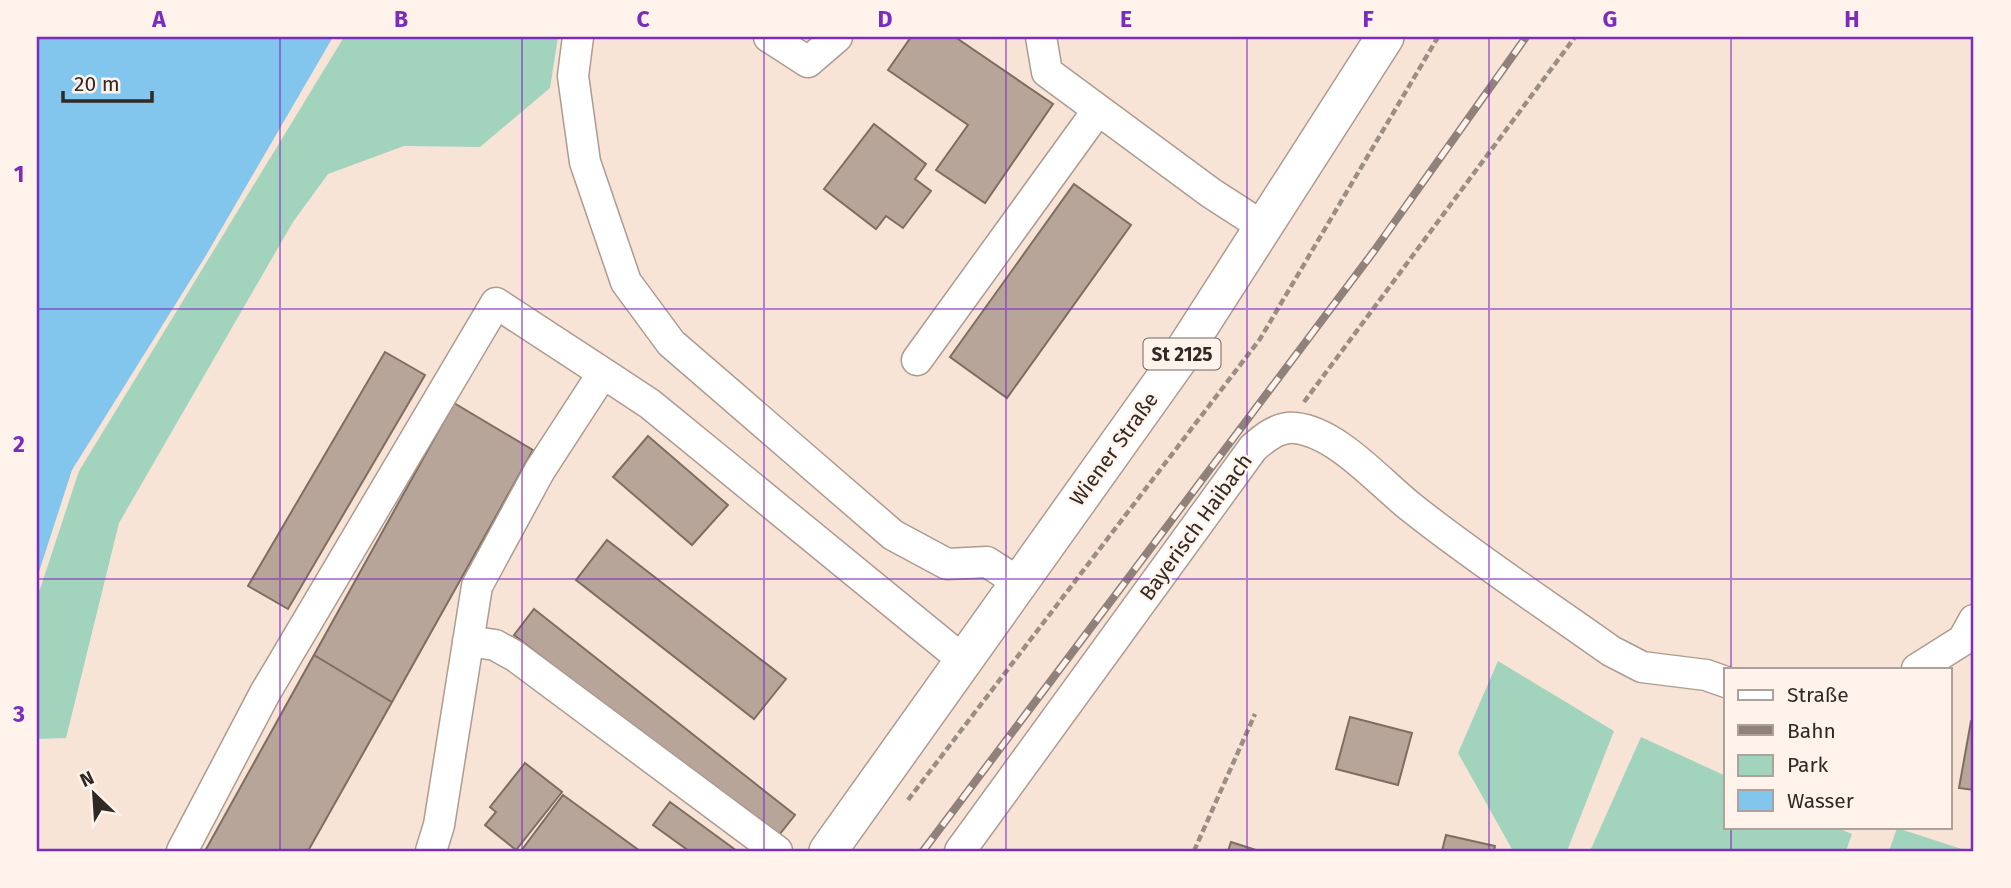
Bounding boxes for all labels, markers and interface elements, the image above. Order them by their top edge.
text: A [151,5,166,33]
text: B [394,5,408,33]
text: C [636,5,650,33]
text: D [878,5,893,33]
text: E [1120,5,1132,33]
text: F [1362,5,1374,33]
text: G [1603,5,1617,33]
text: H [1844,5,1860,33]
scale bar [63,60,152,104]
text: 20 m [74,71,120,97]
text: 1 [14,160,24,188]
road number: St 2125 [1144,338,1220,370]
street label: Wiener Straße [1064,387,1164,511]
text: 2 [13,430,25,458]
street label: Bayerisch Haibach [1134,449,1258,605]
legend [1724,668,1952,828]
text: Straße [1787,682,1849,708]
text: 3 [12,700,25,728]
text: Bahn [1787,718,1836,744]
text: Park [1787,752,1829,778]
north arrow [60,758,130,828]
text: N [76,766,98,792]
text: Wasser [1787,788,1854,814]

